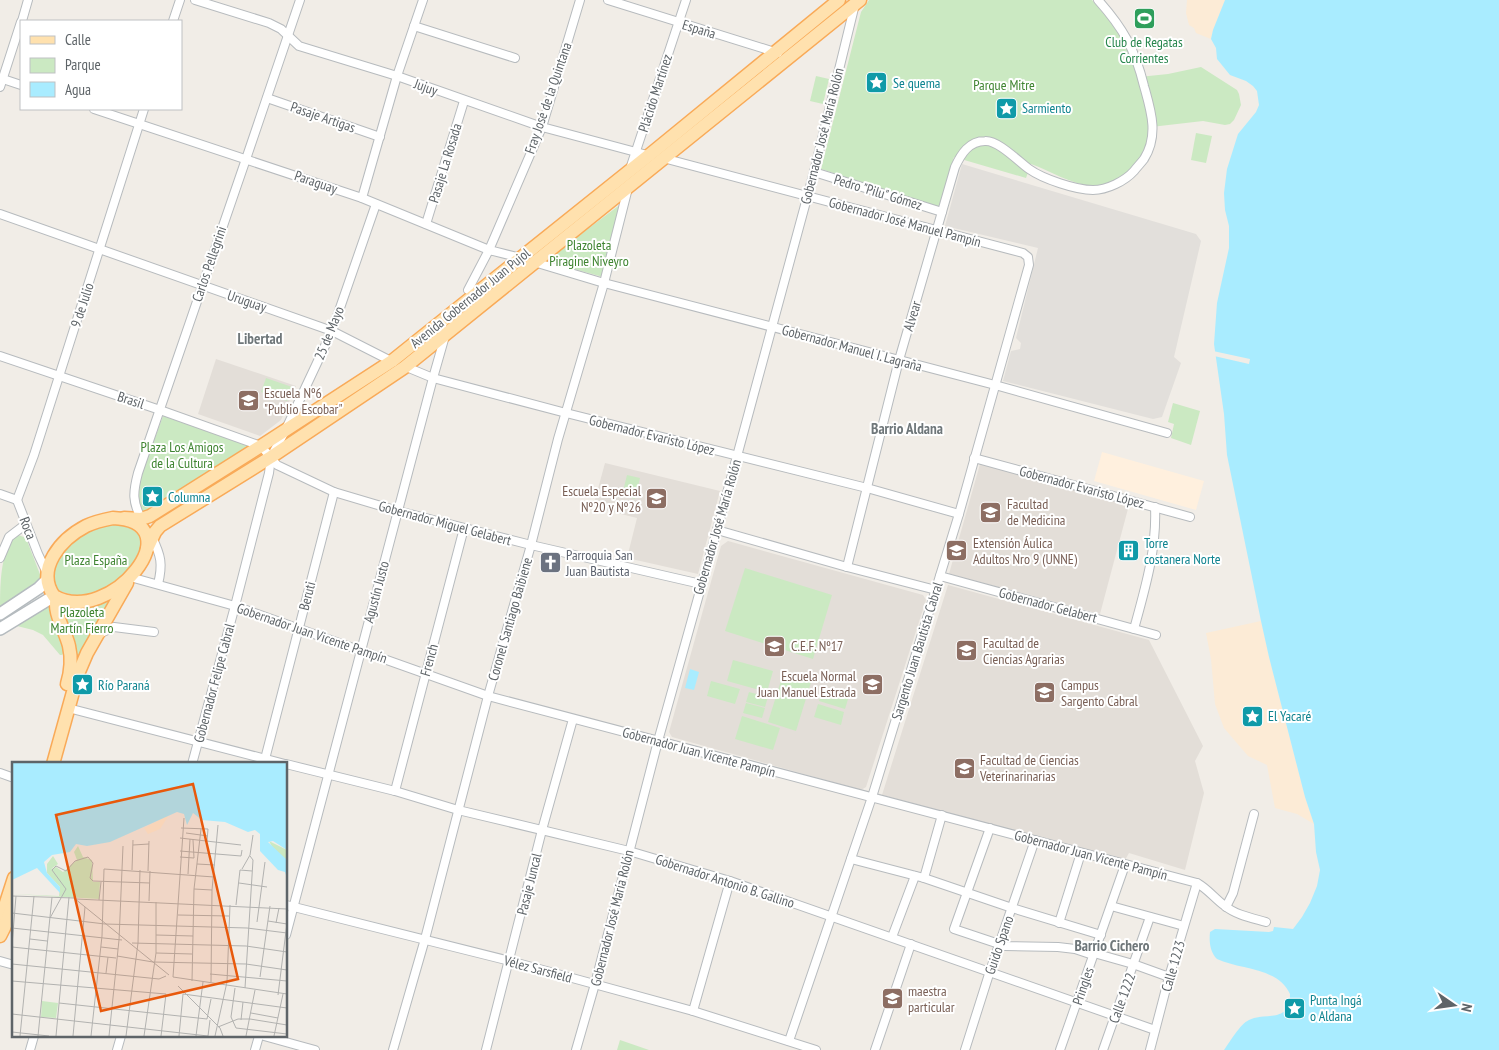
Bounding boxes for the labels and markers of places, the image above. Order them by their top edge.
sports icon: Club de Regatas Corrientes [1132,7,1156,31]
place label: Club de Regatas Corrientes [1105,33,1183,67]
place icon: Se quema [865,71,889,95]
place label: Se quema [893,74,940,92]
place icon: Sarmiento [994,96,1018,120]
place label: Sarmiento [1022,99,1071,117]
place label: Escuela Nº6 "Publio Escobar" [264,384,342,418]
school or university icon: Escuela Nº6 "Publio Escobar" [236,389,260,413]
place label: Escuela Especial Nº20 y Nº26 [562,482,642,516]
place icon: Columna [140,485,164,509]
school or university icon: Escuela Especial Nº20 y Nº26 [645,487,669,511]
place label: Columna [168,488,210,506]
place label: Facultad de Medicina [1007,495,1065,529]
school or university icon: Facultad de Medicina [979,500,1003,524]
place label: Extensión Áulica Adultos Nro 9 (UNNE) [973,534,1078,568]
place label: Torre costanera Norte [1144,534,1221,568]
school or university icon: Extensión Áulica Adultos Nro 9 (UNNE) [945,539,969,563]
building icon: Torre costanera Norte [1116,539,1140,563]
place label: Parroquia San Juan Bautista [565,546,633,580]
church icon: Parroquia San Juan Bautista [538,551,562,575]
school or university icon: C.E.F. Nº17 [763,634,787,658]
place label: Facultad de Ciencias Agrarias [983,634,1065,668]
place label: C.E.F. Nº17 [791,637,843,655]
school or university icon: Facultad de Ciencias Agrarias [955,639,979,663]
place label: Escuela Normal Juan Manuel Estrada [756,667,857,701]
school or university icon: Escuela Normal Juan Manuel Estrada [860,672,884,696]
place icon: Río Paraná [70,673,94,697]
place label: Río Paraná [98,676,150,694]
place label: Campus Sargento Cabral [1061,676,1138,710]
school or university icon: Campus Sargento Cabral [1033,681,1057,705]
place icon: El Yacaré [1240,704,1264,728]
place label: El Yacaré [1268,707,1311,725]
place label: Facultad de Ciencias Veterinarinarias [979,751,1079,785]
school or university icon: Facultad de Ciencias Veterinarinarias [952,756,976,780]
place label: maestra particular [908,982,955,1016]
school or university icon: maestra particular [880,987,904,1011]
place label: Punta Ingá o Aldana [1310,991,1362,1025]
place icon: Punta Ingá o Aldana [1282,996,1306,1020]

